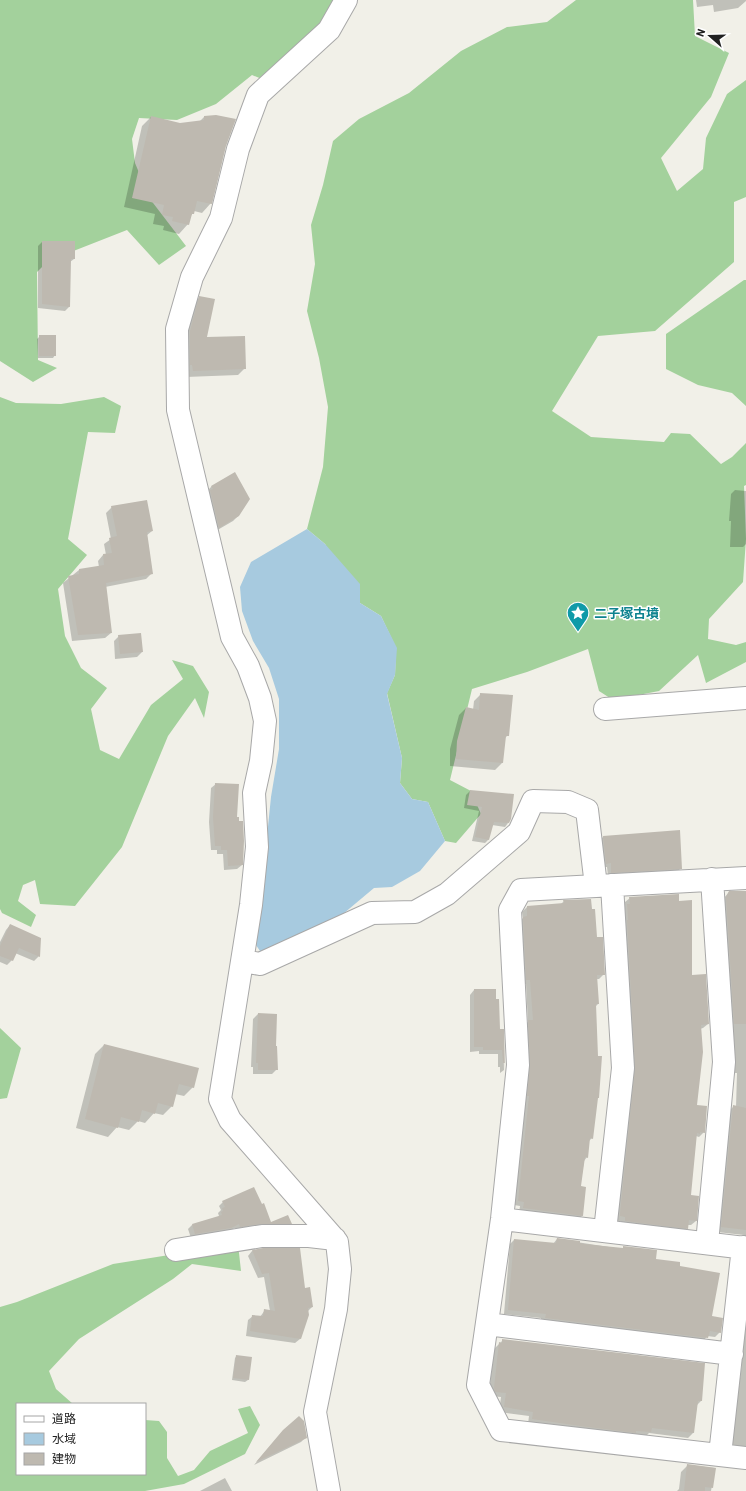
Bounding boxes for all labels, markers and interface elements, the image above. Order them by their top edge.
north arrow [690,16,730,56]
text: N [693,27,707,38]
place icon: 二子塚古墳 [565,600,591,633]
place label: 二子塚古墳 [594,605,659,621]
legend [16,1403,146,1475]
text: 道路 [52,1411,76,1425]
text: 水域 [52,1431,76,1445]
text: 建物 [52,1451,76,1465]

